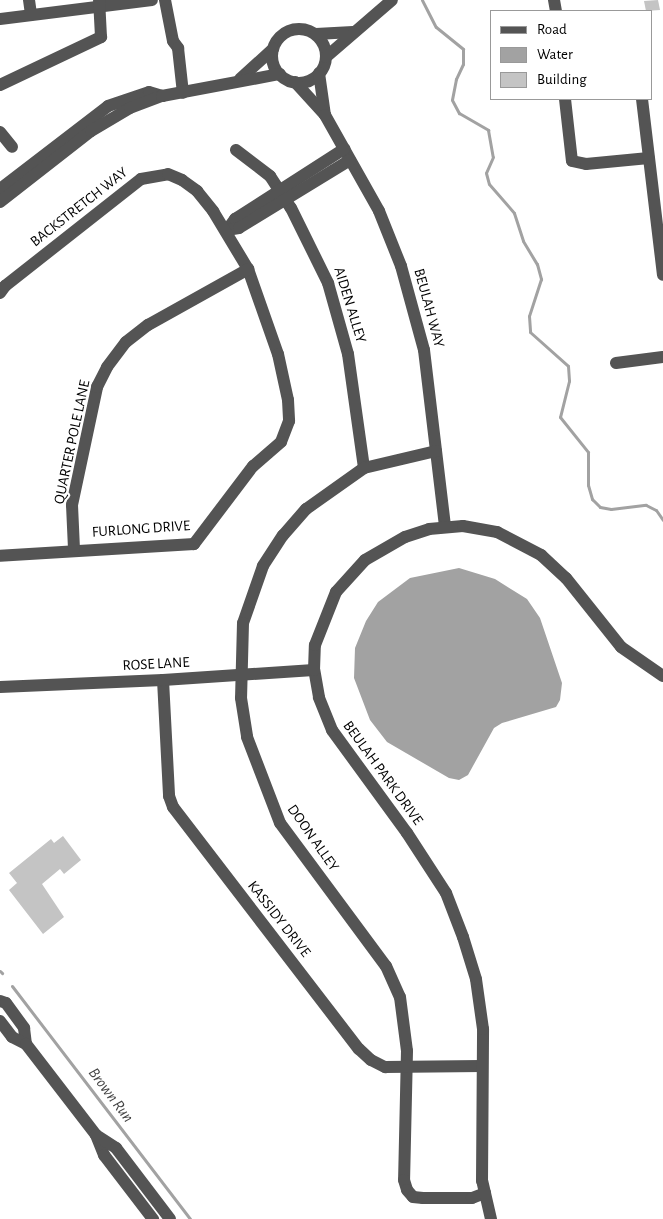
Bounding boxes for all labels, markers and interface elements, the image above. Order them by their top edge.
legend [490,10,653,100]
text: Road [537,22,567,37]
text: Water [537,47,573,62]
text: Building [537,72,587,87]
street label: BACKSTRETCH WAY [27,163,131,251]
street label: AIDEN ALLEY [330,265,370,345]
street label: BEULAH WAY [410,266,448,350]
street label: QUARTER POLE LANE [50,378,94,506]
street label: FURLONG DRIVE [91,517,191,541]
street label: ROSE LANE [122,653,190,675]
street label: BEULAH PARK DRIVE [339,717,427,829]
street label: DOON ALLEY [283,801,343,875]
street label: KASSIDY DRIVE [244,877,314,961]
water label: Brown Run [84,1064,138,1126]

